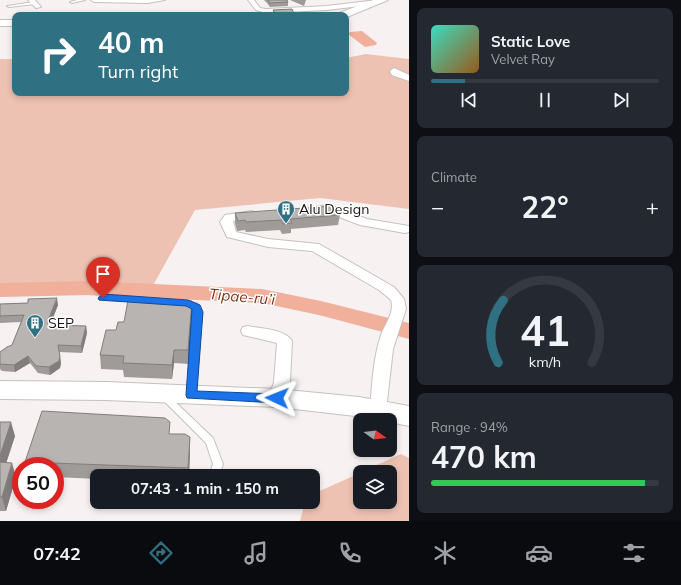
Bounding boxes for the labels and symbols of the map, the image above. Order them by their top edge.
building icon: Alu Design [276,199,296,224]
place label: Alu Design [299,200,369,218]
pin [86,257,120,298]
water label: Tipae-ru’i [208,284,276,309]
building icon: SEP [25,313,45,338]
place label: SEP [48,314,74,332]
position arrow [256,377,298,419]
north arrow [353,413,397,457]
speed limit sign: 50 [12,457,64,509]

